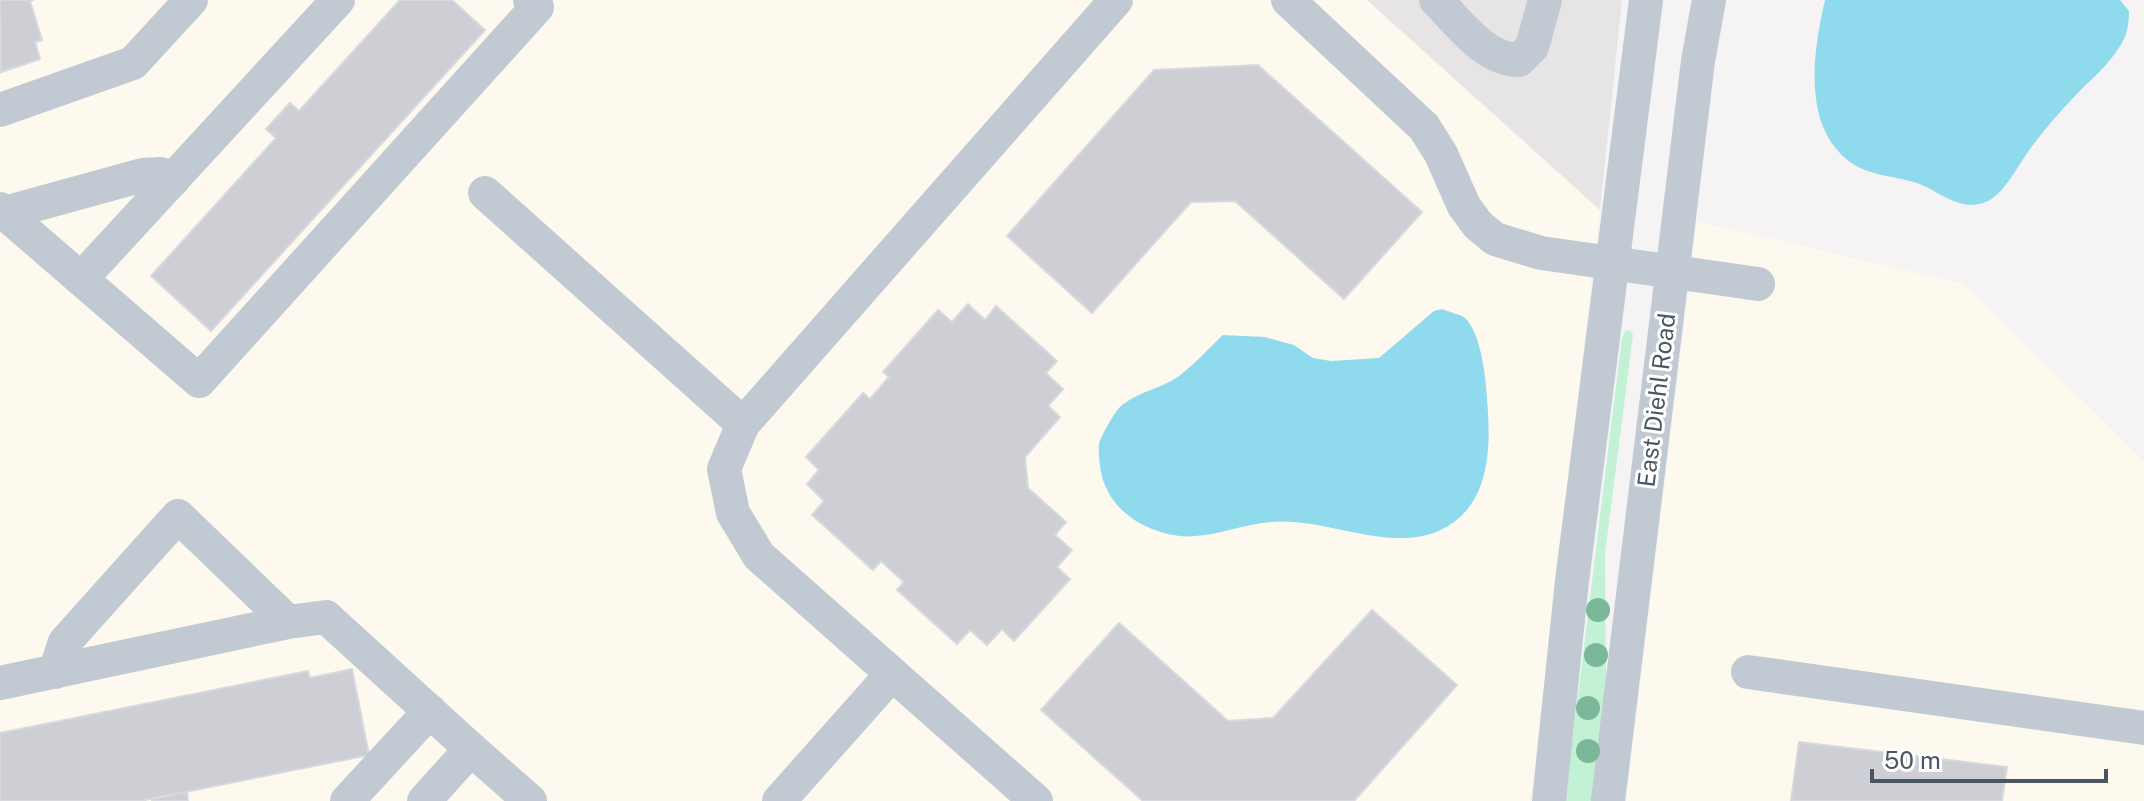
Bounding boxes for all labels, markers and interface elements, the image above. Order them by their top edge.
street label: East Diehl Road [1631,312,1681,488]
scale bar [1872,733,2106,783]
text: 50 m [1884,746,1941,774]

